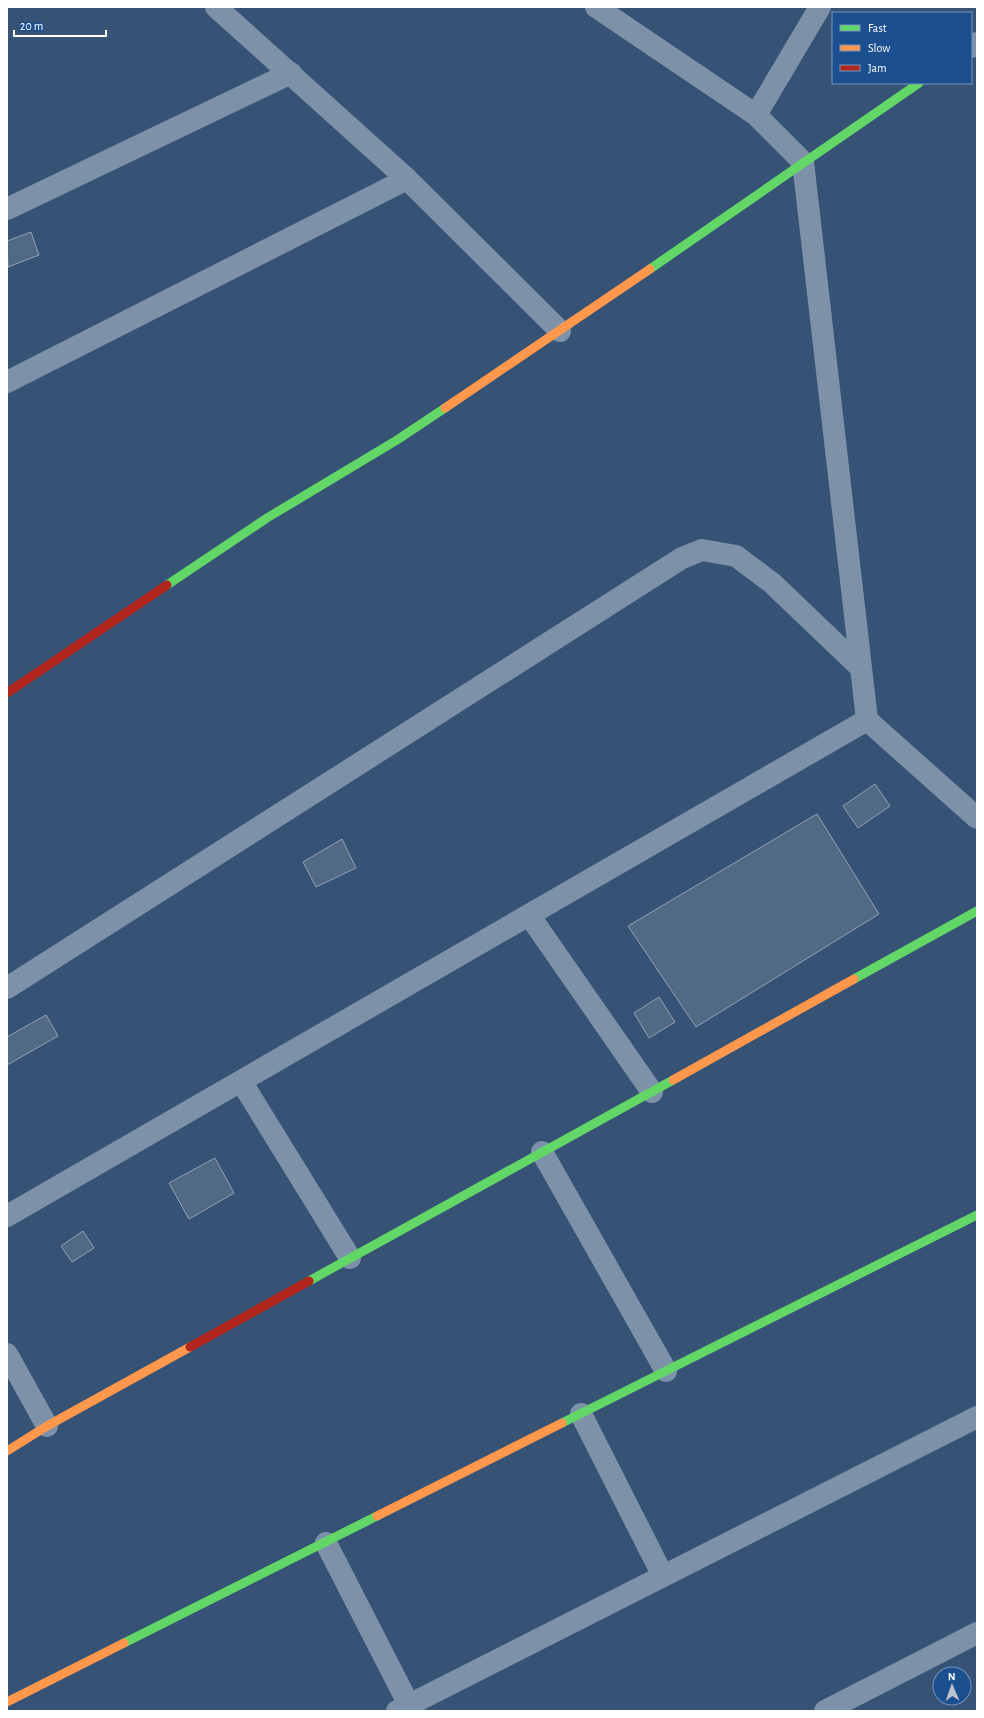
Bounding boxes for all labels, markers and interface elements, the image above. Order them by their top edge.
scale bar [14,12,106,38]
legend [832,12,972,84]
text: 20 m [20,20,43,32]
text: Fast [868,22,887,34]
text: Slow [868,42,890,54]
text: Jam [868,62,887,74]
north arrow [932,1666,972,1706]
text: N [948,1671,956,1682]

